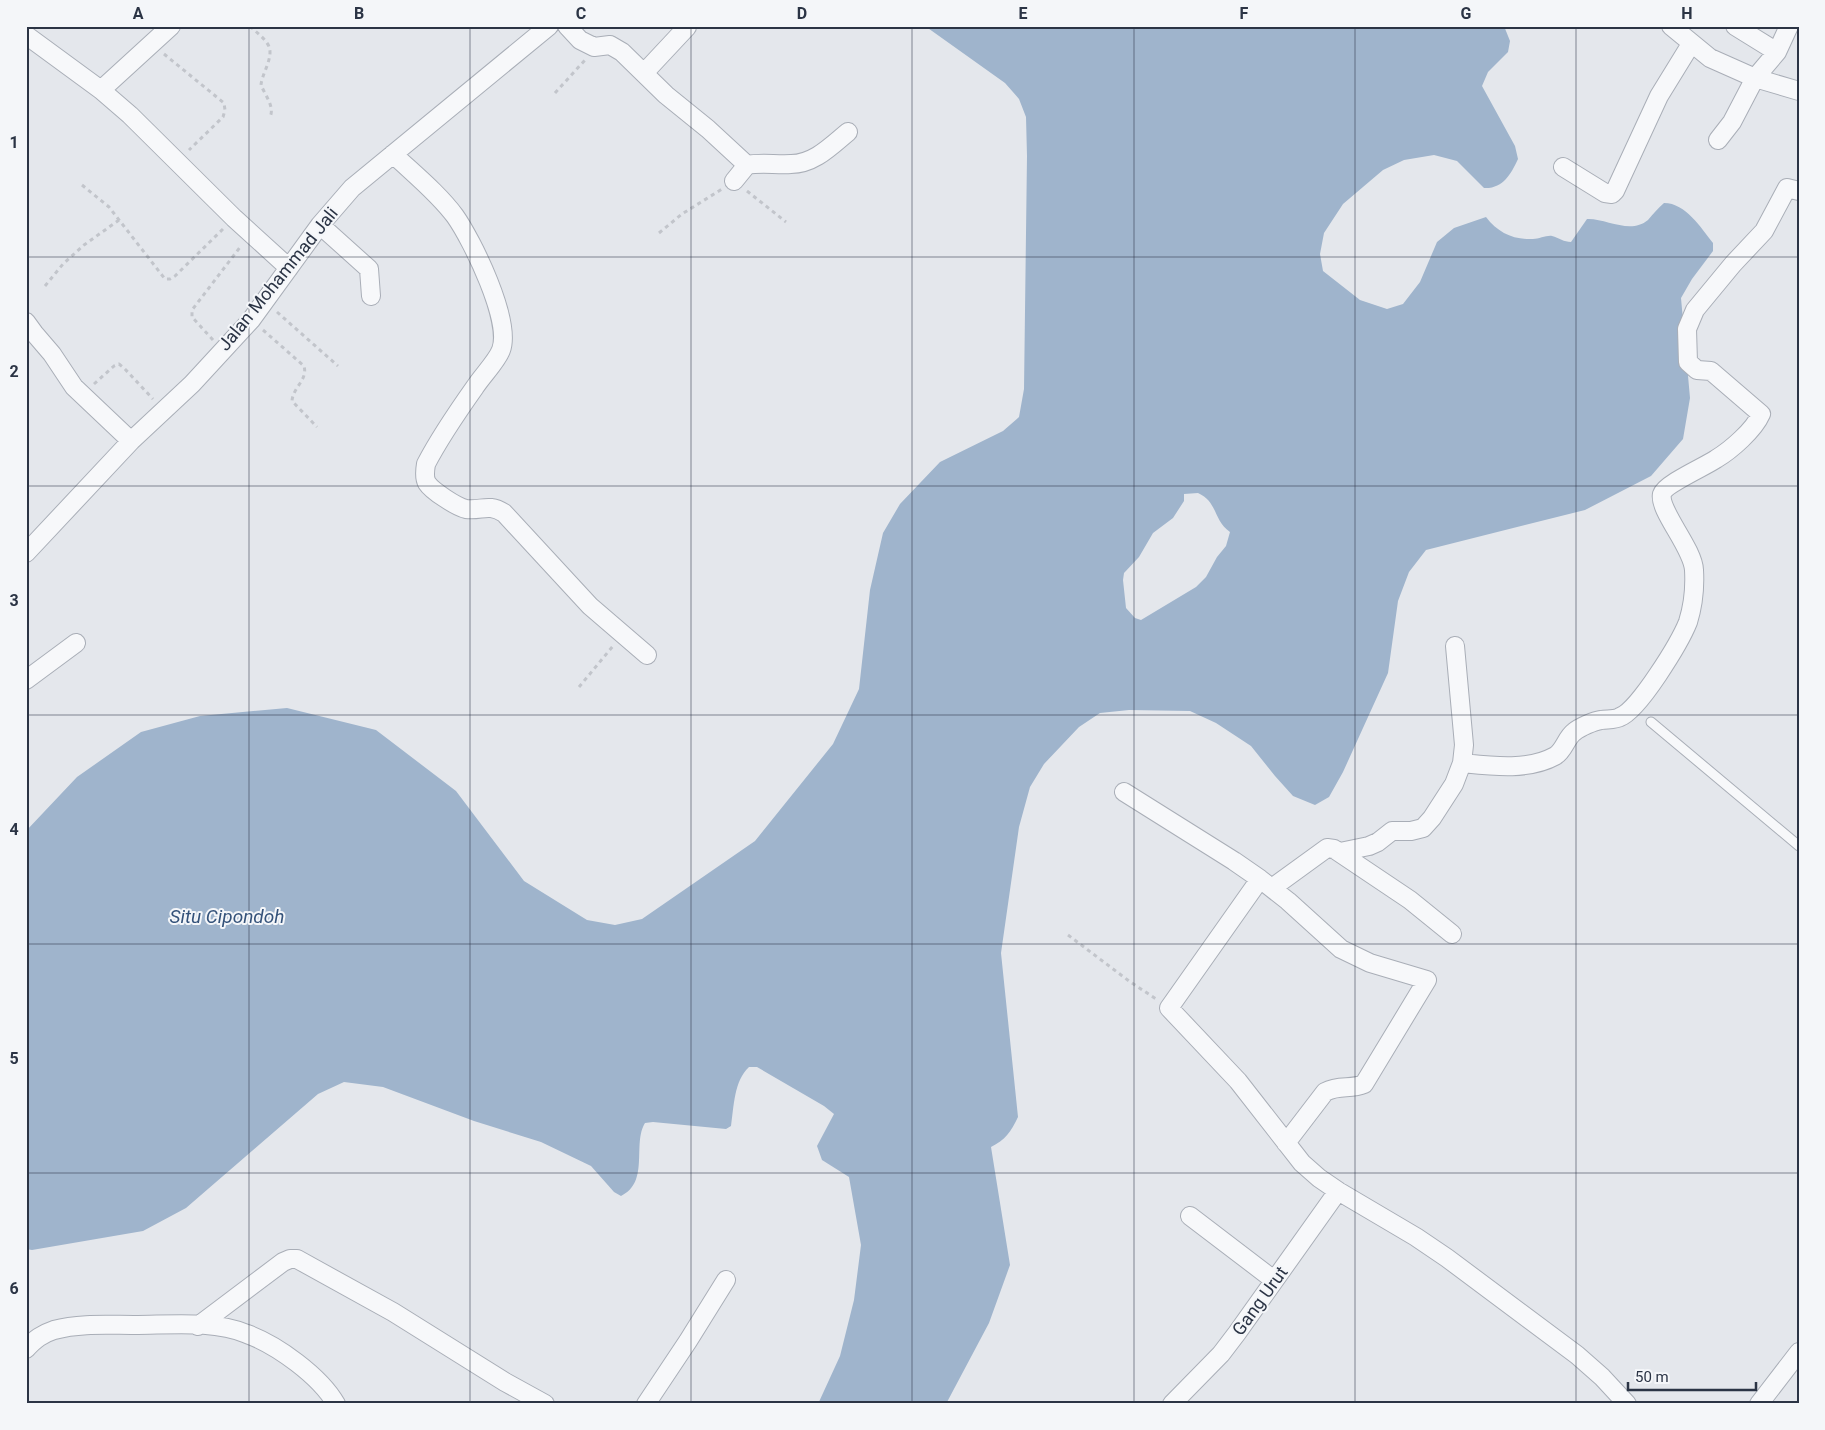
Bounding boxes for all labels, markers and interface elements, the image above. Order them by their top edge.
text: A [133,4,144,23]
text: B [354,4,364,23]
text: C [576,4,586,23]
text: D [797,4,807,23]
text: E [1019,4,1028,23]
text: F [1240,4,1249,23]
text: G [1461,4,1472,23]
text: H [1681,4,1693,23]
text: 1 [9,133,19,152]
street label: Jalan Mohammad Jali [213,203,342,355]
text: 2 [9,362,19,381]
text: 3 [9,591,19,610]
text: 4 [9,820,19,839]
water label: Situ Cipondoh [170,905,284,928]
text: 5 [9,1049,19,1068]
street label: Gang Urut [1228,1262,1292,1339]
text: 6 [9,1279,19,1298]
scale bar [1628,1360,1755,1392]
text: 50 m [1635,1368,1669,1386]

